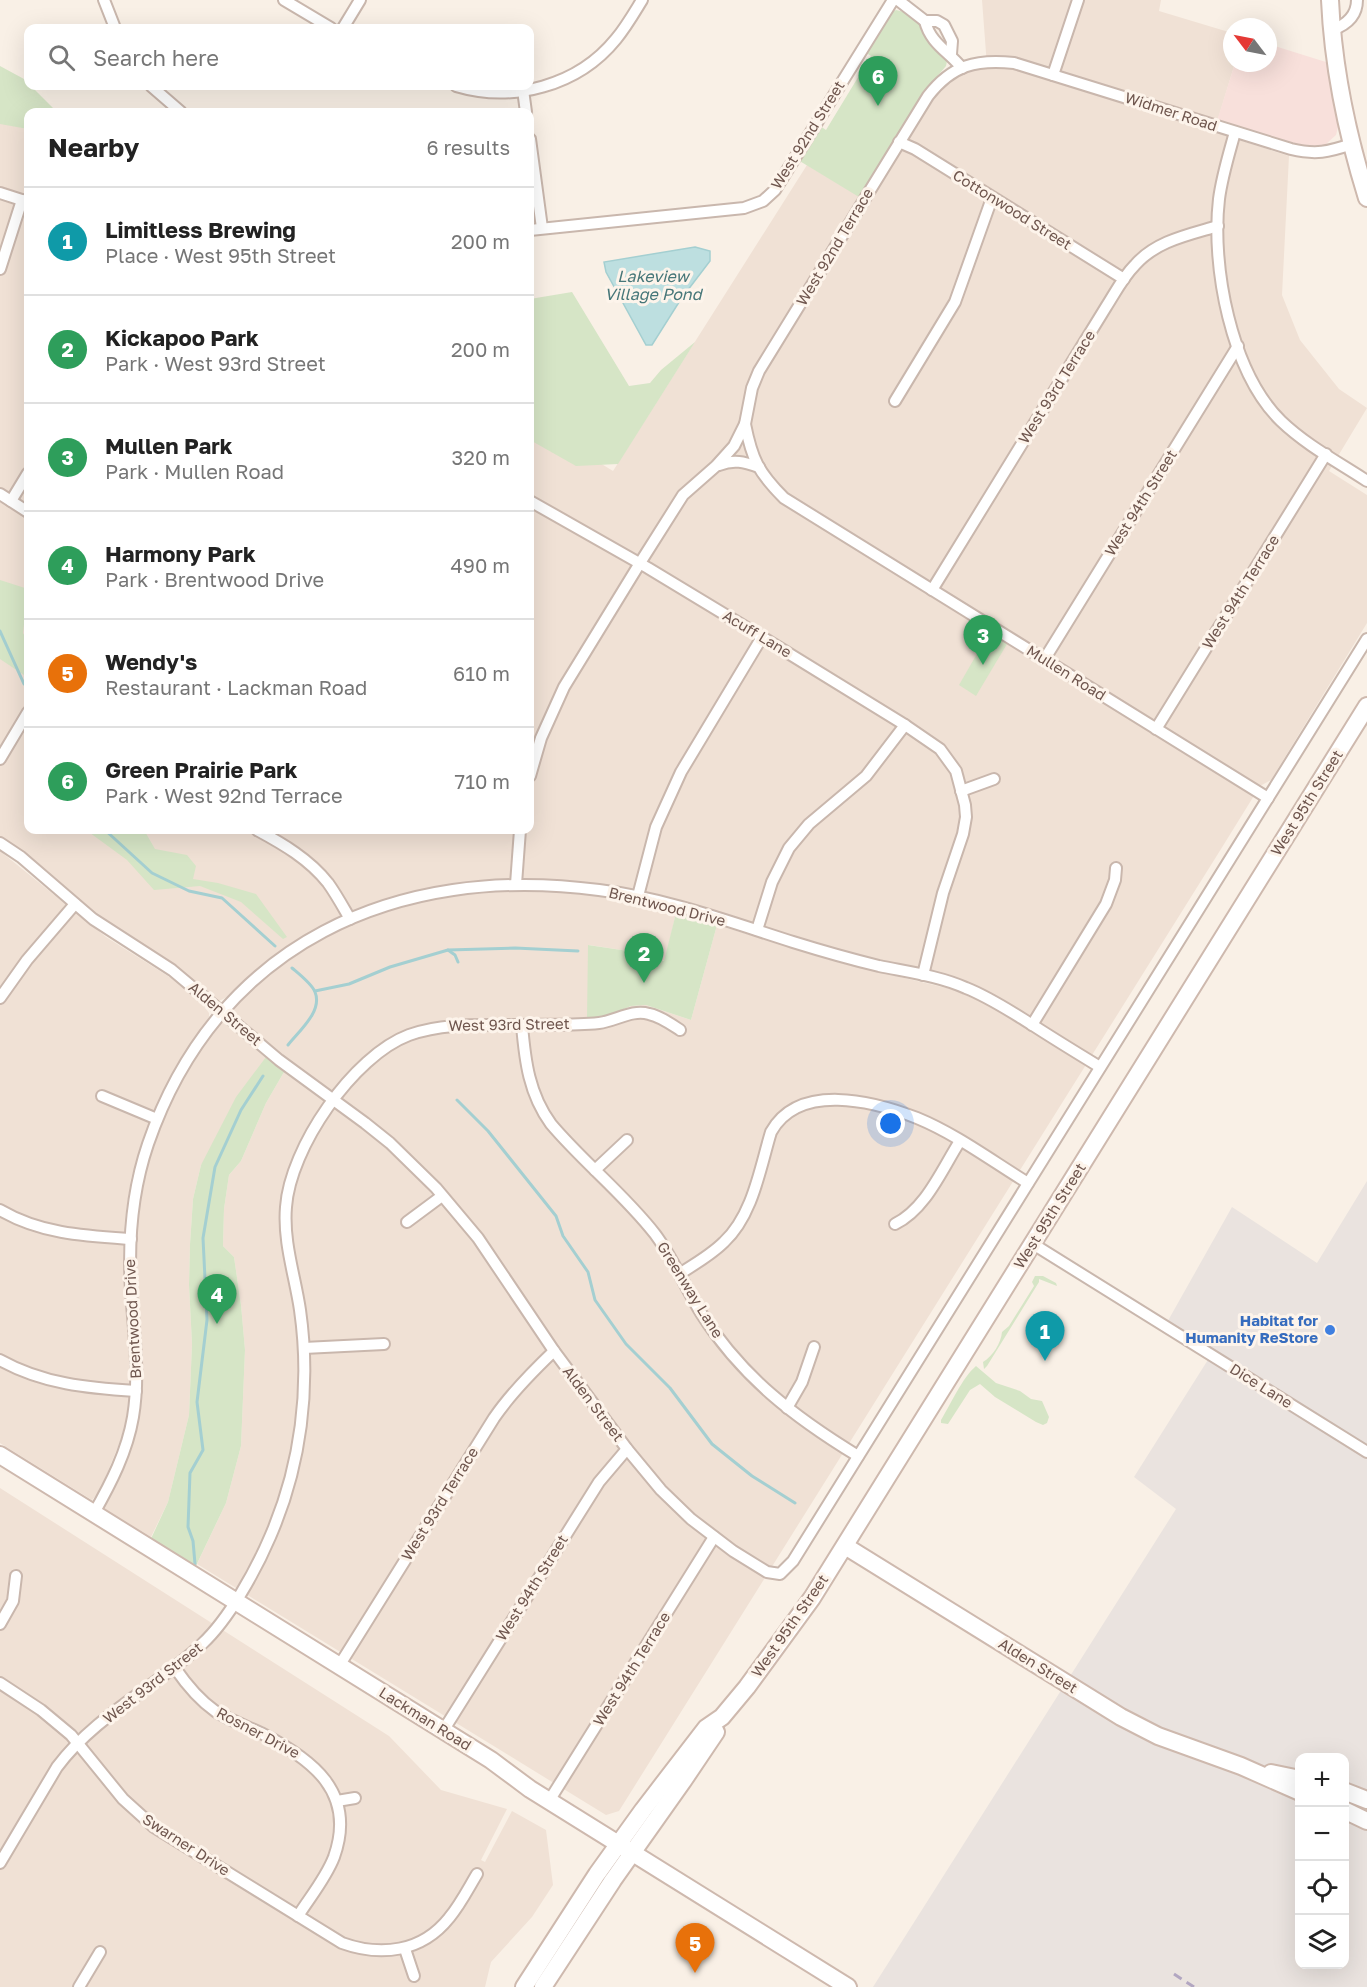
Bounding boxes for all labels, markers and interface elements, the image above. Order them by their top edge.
north arrow [1223,18,1277,72]
search box [24,24,534,90]
icon: search [45,41,78,74]
text: Search here [93,44,219,71]
pin: 6 [858,57,898,106]
street label: West 92nd Street [767,77,848,192]
street label: Widmer Road [1123,88,1220,134]
text: Nearby [48,132,139,163]
text: 6 results [426,135,510,159]
street label: Cottonwood Street [950,165,1075,253]
street label: West 92nd Terrace [792,184,876,308]
text: Limitless Brewing [105,216,296,243]
text: 1 [62,229,73,253]
text: 200 m [451,229,510,253]
text: Place · West 95th Street [105,243,336,267]
water label: Lakeview Village Pond [604,266,704,304]
text: Kickapoo Park [105,324,259,351]
street label: West 93rd Terrace [1014,326,1098,446]
text: 2 [61,337,74,361]
text: 200 m [451,337,510,361]
text: Park · West 93rd Street [105,351,326,375]
text: Mullen Park [105,432,233,459]
text: 3 [61,445,74,469]
text: 320 m [452,445,510,469]
street label: West 94th Street [1100,446,1180,559]
text: Park · Mullen Road [105,459,284,483]
street label: West 94th Terrace [1198,531,1283,652]
text: Harmony Park [105,540,256,567]
text: 4 [61,553,74,577]
text: 490 m [451,553,510,577]
text: Park · Brentwood Drive [105,567,324,591]
street label: Acuff Lane [720,606,795,661]
pin: 3 [964,616,1002,665]
street label: Mullen Road [1024,641,1109,704]
text: Wendy's [105,648,197,675]
text: 5 [61,661,74,685]
text: 610 m [453,661,510,685]
text: Restaurant · Lackman Road [105,675,367,699]
street label: West 95th Street [1266,746,1346,859]
text: Green Prairie Park [105,756,298,783]
text: 6 [61,769,74,793]
text: 710 m [455,769,510,793]
text: Park · West 92nd Terrace [105,783,343,807]
street label: Brentwood Drive [607,883,728,929]
pin: 2 [624,934,664,983]
street label: Alden Street [185,978,266,1049]
street label: West 93rd Street [448,1014,570,1034]
your location [876,1109,905,1138]
street label: West 95th Street [1009,1159,1089,1272]
street label: Greenway Lane [654,1238,728,1341]
street label: Brentwood Drive [120,1258,144,1379]
pin: 4 [198,1274,236,1324]
place label: Habitat for Humanity ReStore [1185,1311,1318,1346]
pin: 1 [1026,1312,1064,1361]
marker: Habitat for Humanity ReStore [1323,1323,1337,1337]
street label: Dice Lane [1227,1359,1296,1412]
street label: Alden Street [560,1362,628,1445]
street label: West 93rd Terrace [397,1443,481,1563]
street label: West 94th Street [491,1531,571,1644]
street label: West 95th Street [747,1571,831,1680]
street label: West 94th Terrace [589,1608,674,1729]
street label: Alden Street [996,1634,1081,1697]
street label: West 93rd Street [99,1638,206,1727]
street label: Lackman Road [376,1683,475,1754]
street label: Rosner Drive [214,1703,303,1762]
map controls [1295,1753,1349,1969]
button: + [1295,1753,1349,1807]
button: − [1295,1807,1349,1861]
street label: Swarner Drive [140,1809,234,1879]
button: locate [1295,1861,1349,1915]
button: layers [1295,1915,1349,1969]
pin: 5 [676,1924,714,1973]

